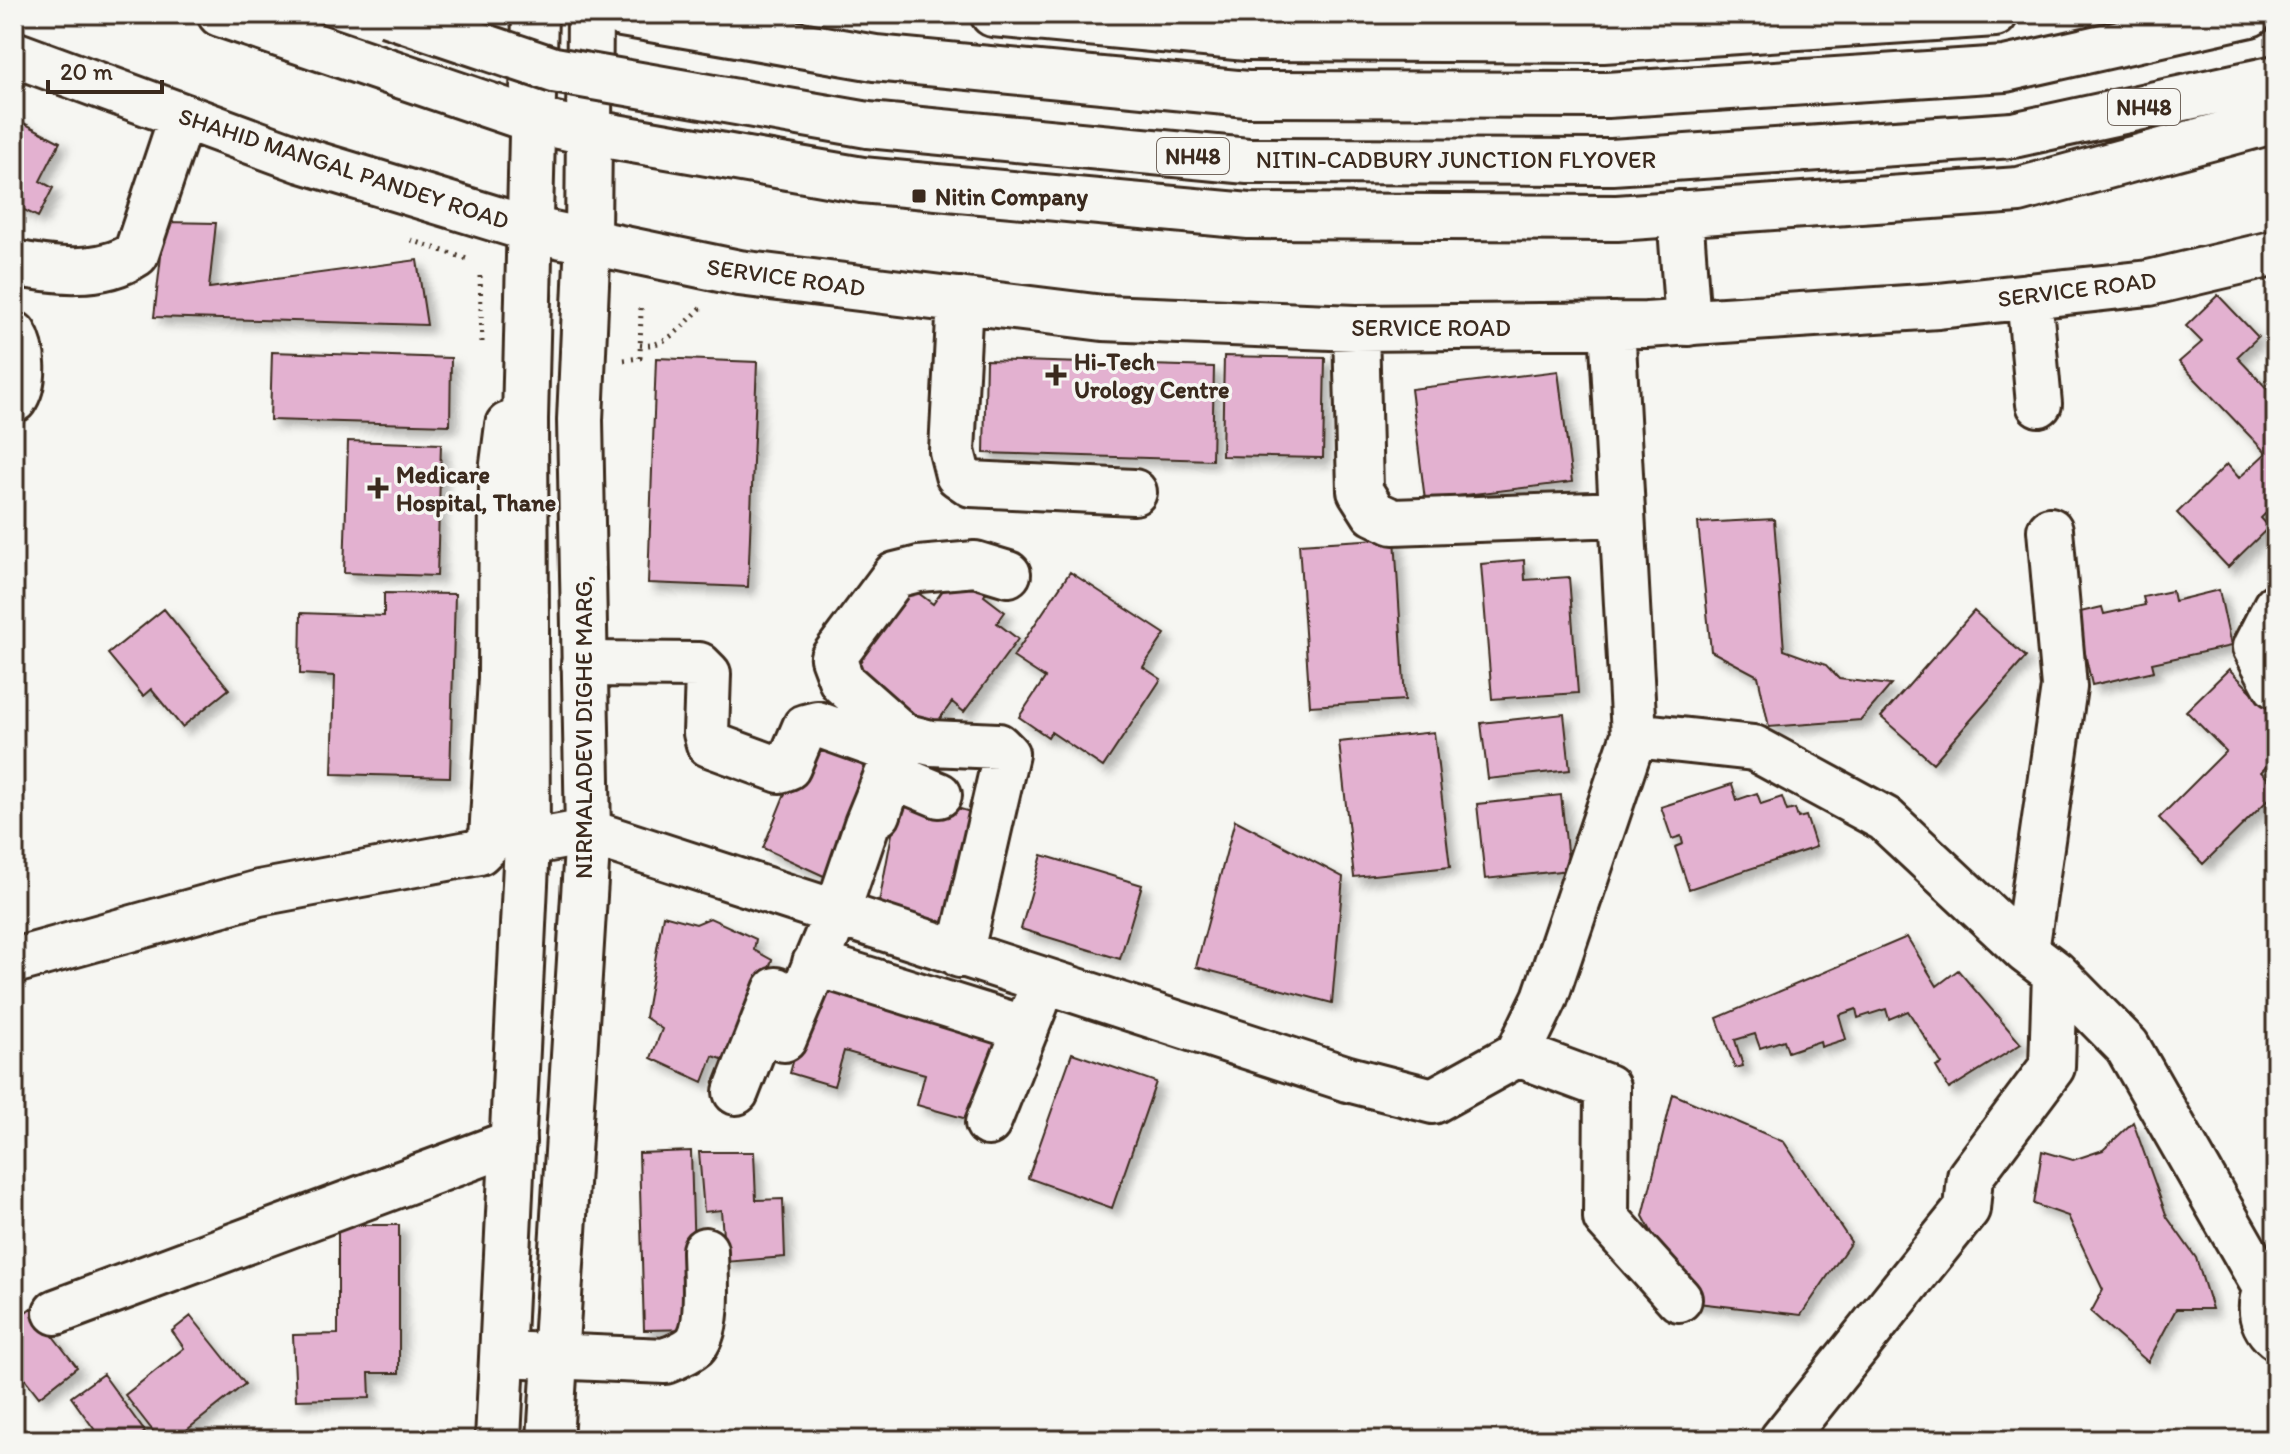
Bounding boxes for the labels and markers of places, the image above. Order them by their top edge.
place label: Nitin Company [935,182,1089,212]
marker: Nitin Company [910,187,928,205]
place label: Hi-Tech Urology Centre [1074,347,1229,405]
marker: Hi-Tech Urology Centre [1045,364,1067,386]
place label: Medicare Hospital, Thane [396,460,556,518]
marker: Medicare Hospital, Thane [367,477,389,499]

